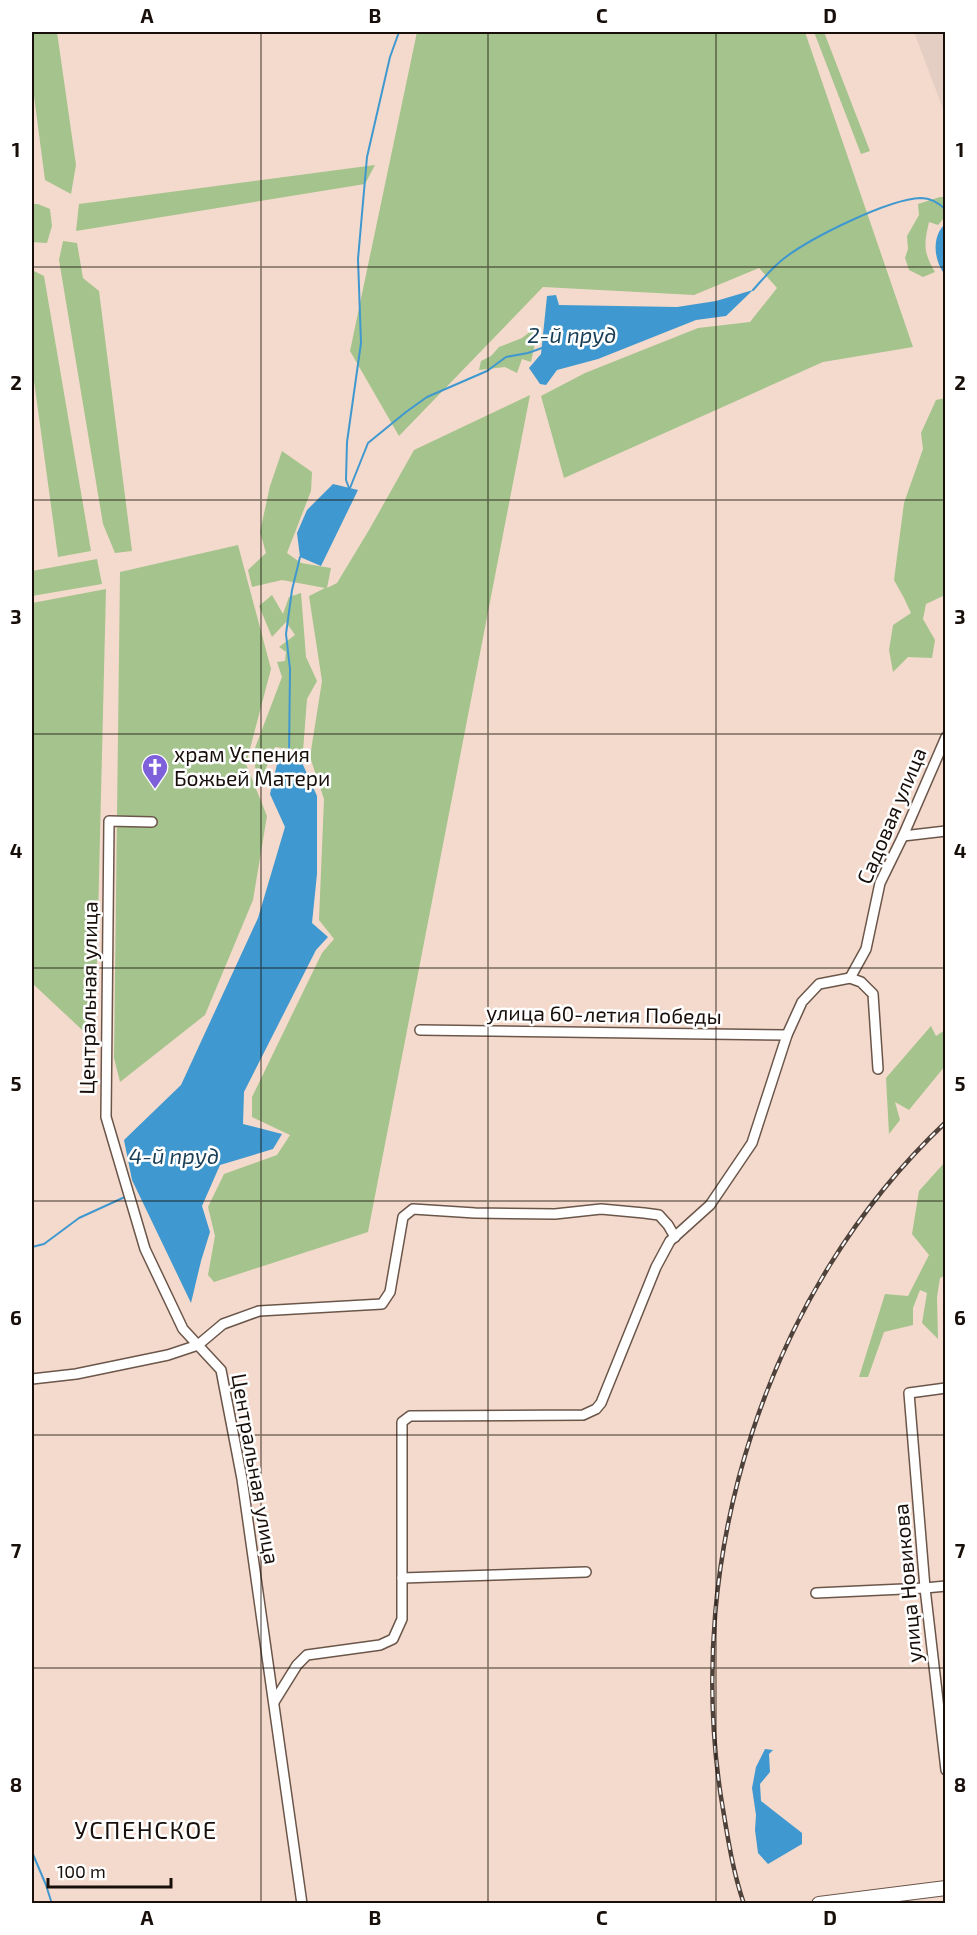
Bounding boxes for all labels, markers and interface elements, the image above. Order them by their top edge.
text: A [140,3,154,27]
text: B [369,3,381,27]
text: C [596,3,608,27]
text: D [823,3,837,27]
text: 1 [12,137,20,161]
text: 1 [956,137,964,161]
water label: 2-й пруд [527,321,617,347]
text: 2 [10,370,22,394]
text: 2 [954,370,966,394]
text: 3 [10,604,22,628]
text: 3 [954,604,966,628]
place label: храм Успения Божьей Матери [174,741,330,790]
street label: Садовая улица [851,743,932,888]
church icon: храм Успения Божьей Матери [140,752,170,790]
text: 4 [10,838,23,862]
text: 4 [954,838,967,862]
street label: Центральная улица [73,901,103,1095]
street label: улица 60-летия Победы [486,999,722,1029]
text: 5 [10,1071,22,1095]
text: 5 [954,1071,966,1095]
water label: 4-й пруд [129,1142,219,1168]
text: 6 [10,1305,22,1329]
text: 6 [954,1305,966,1329]
street label: Центральная улица [226,1371,286,1566]
street label: улица Новикова [887,1502,927,1664]
text: 7 [11,1538,22,1562]
text: 7 [955,1538,966,1562]
text: 8 [10,1772,22,1796]
text: 8 [954,1772,966,1796]
district label: УСПЕНСКОЕ [74,1815,218,1844]
scale bar [48,1851,171,1889]
text: 100 m [57,1860,106,1882]
text: A [140,1905,154,1929]
text: B [369,1905,381,1929]
text: C [596,1905,608,1929]
text: D [823,1905,837,1929]

